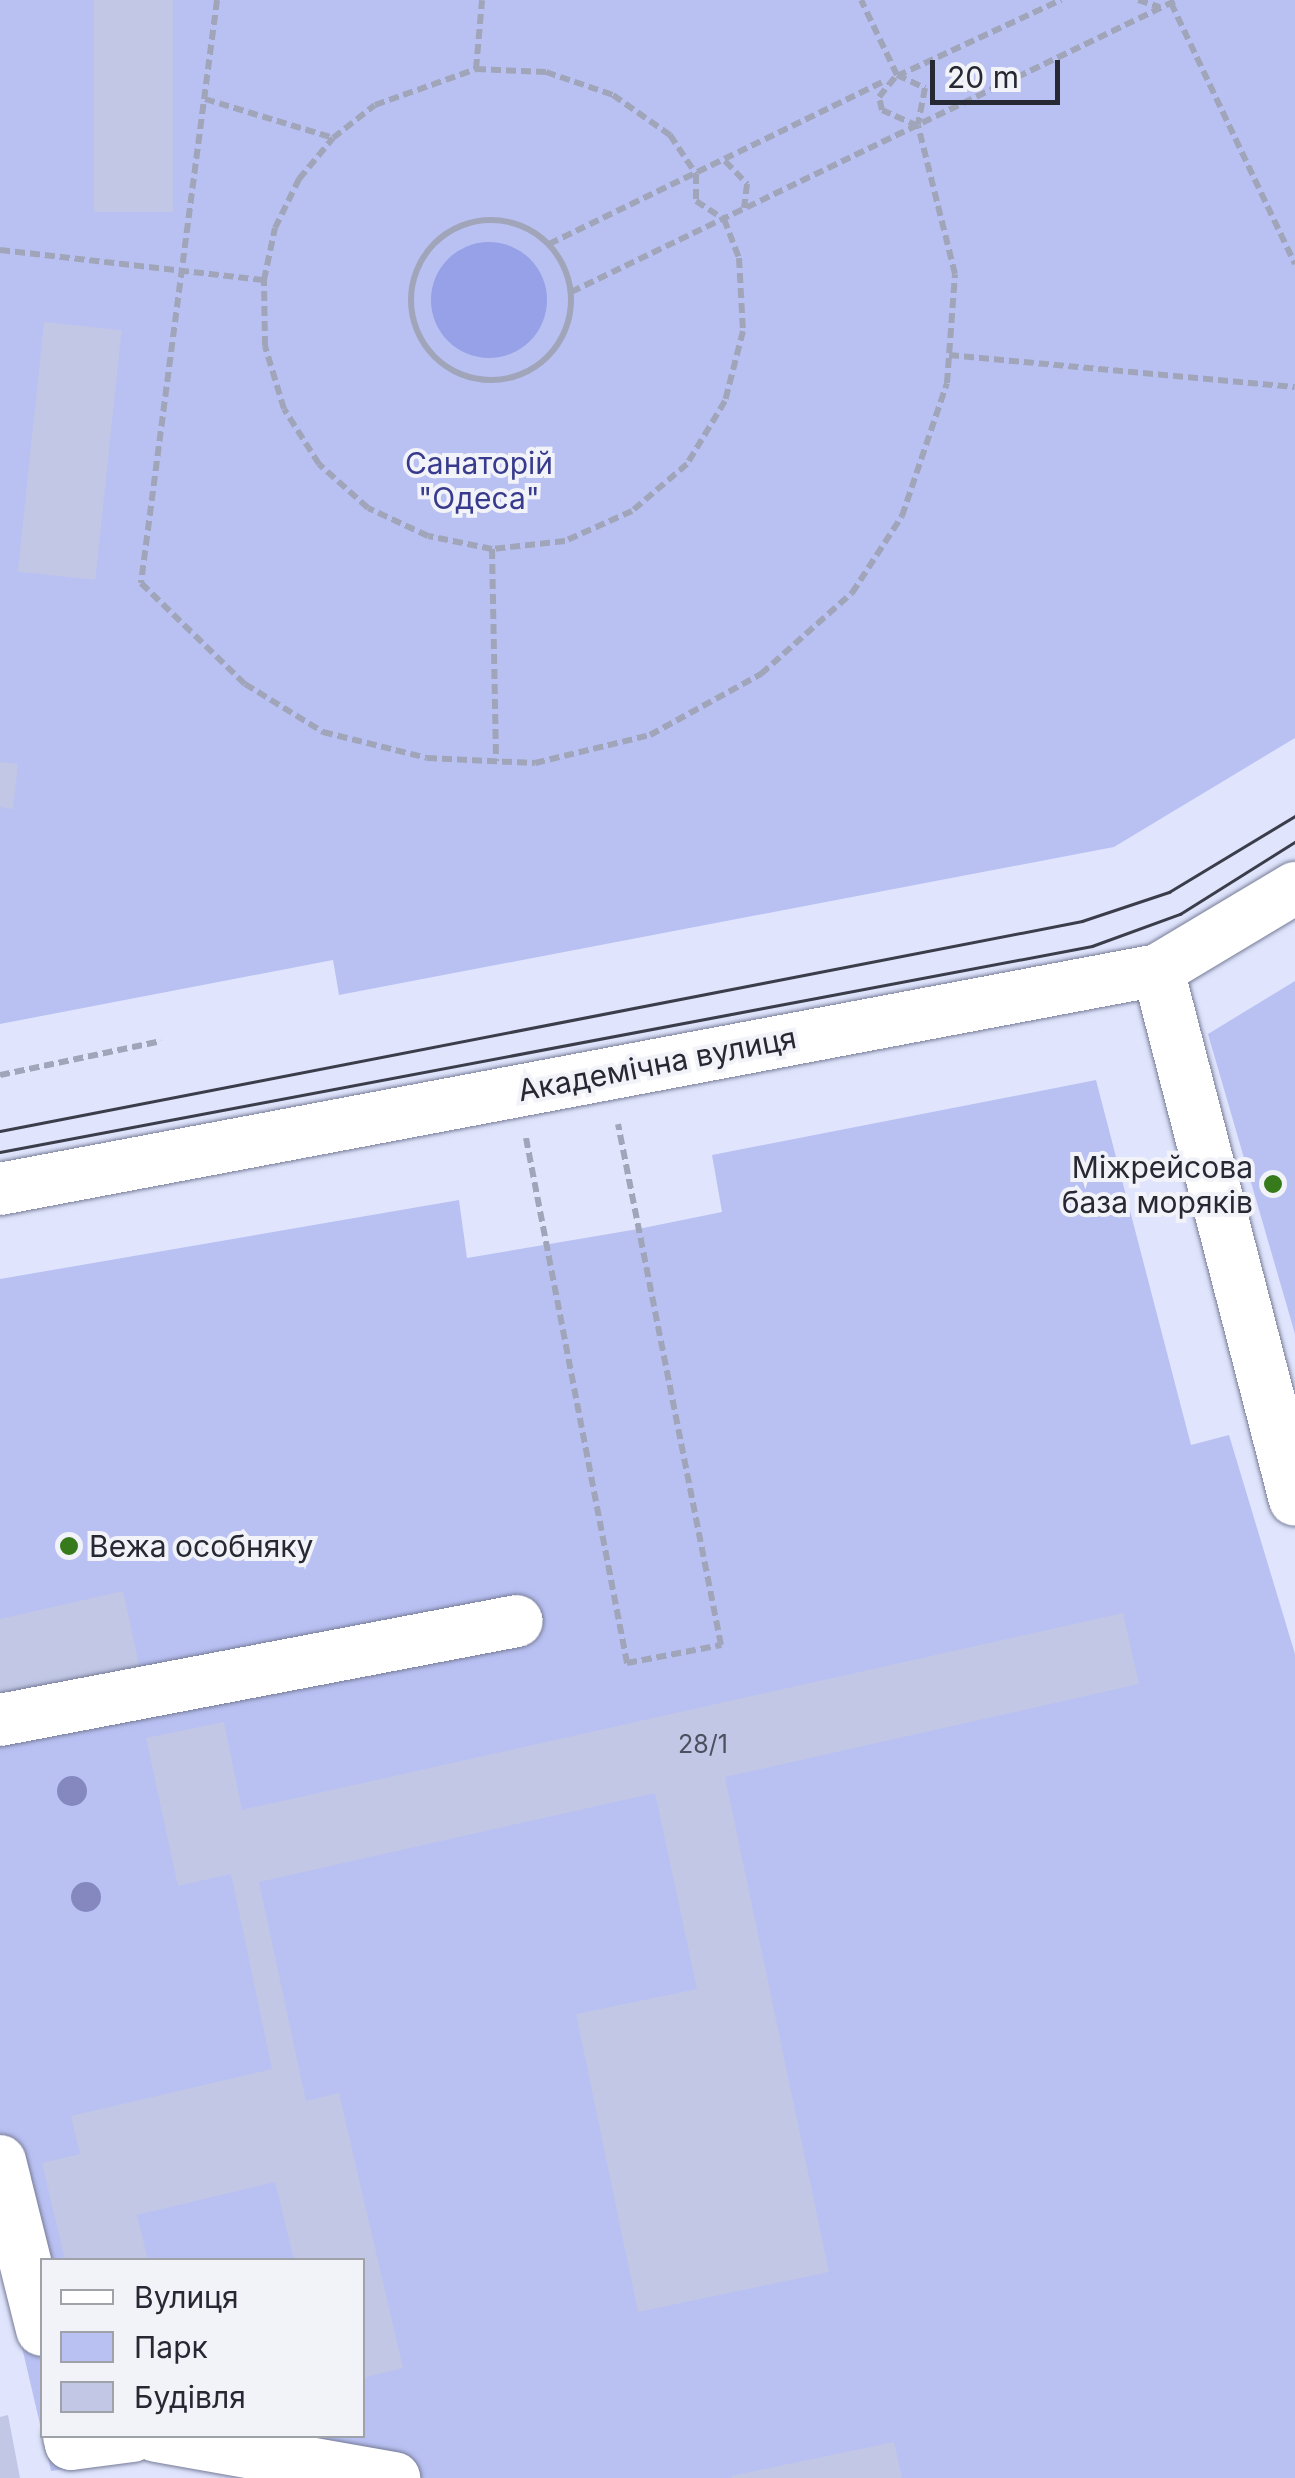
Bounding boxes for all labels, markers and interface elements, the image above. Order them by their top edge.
scale bar [935,40,1065,102]
text: 20 m [947,59,1019,95]
park label: Санаторій "Одеса" [405,445,553,516]
street label: Академічна вулиця [515,1019,799,1109]
place label: Міжрейсова база моряків [1062,1149,1253,1220]
marker: Міжрейсова база моряків [1262,1173,1284,1195]
place label: Вежа особняку [89,1528,313,1564]
marker: Вежа особняку [58,1535,80,1557]
house number: 28/1 [678,1729,728,1759]
legend [40,2258,365,2438]
text: Вулиця [134,2279,239,2315]
text: Парк [134,2329,208,2365]
text: Будівля [134,2379,246,2415]

